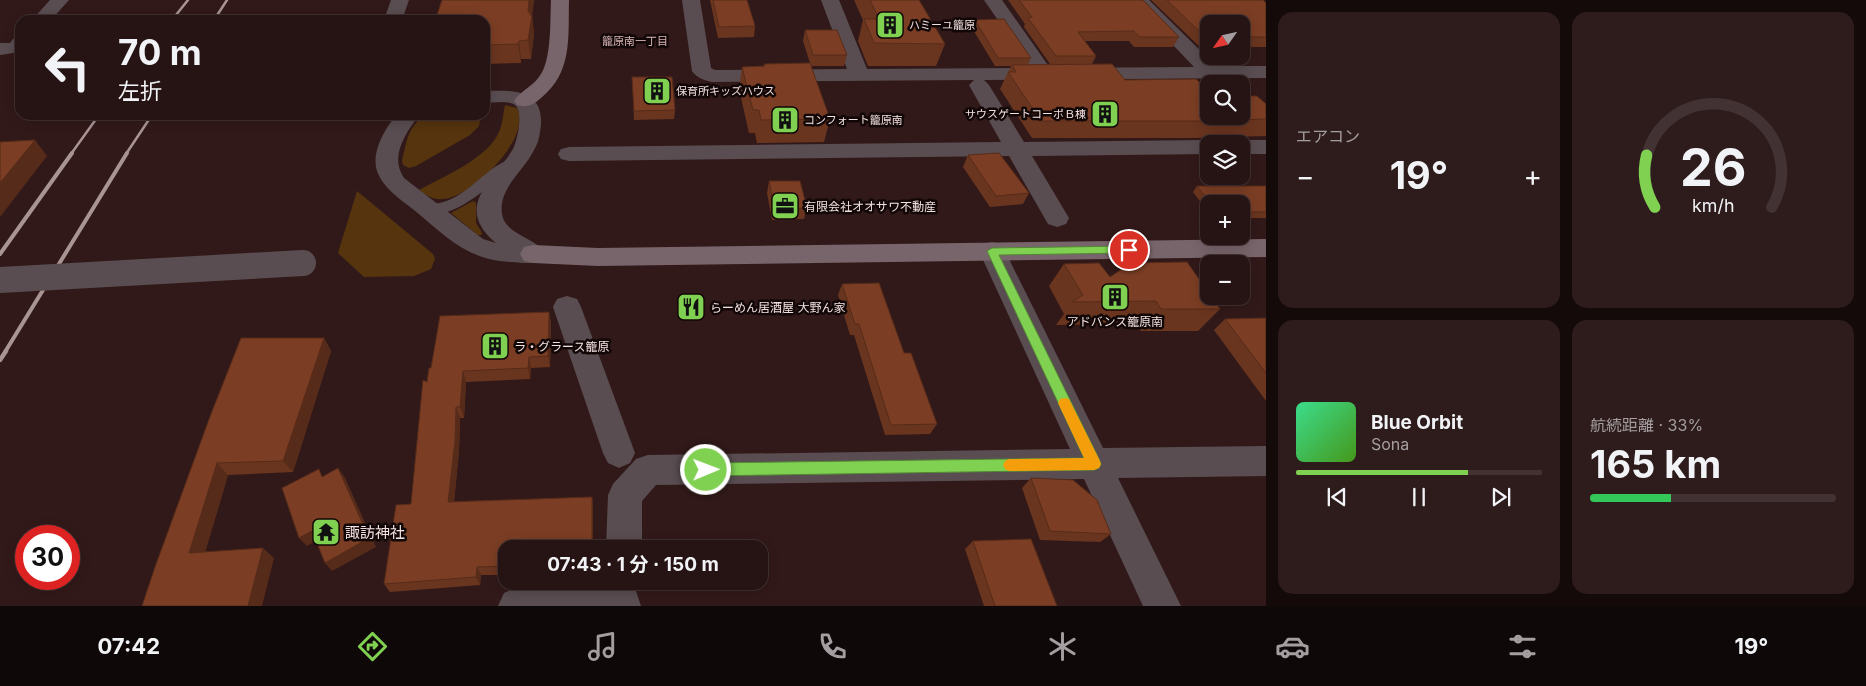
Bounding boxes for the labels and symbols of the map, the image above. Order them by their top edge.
building icon: ハミーユ籠原 [875,10,905,40]
north arrow [1200,15,1250,65]
place label: ハミーユ籠原 [909,18,975,32]
district label: 籠原南一丁目 [602,34,668,48]
building icon: 保育所キッズハウス [642,76,672,106]
place label: 保育所キッズハウス [676,84,775,98]
building icon: サウスゲートコーポＢ棟 [1090,99,1120,129]
building icon: コンフォート籠原南 [770,105,800,135]
place label: サウスゲートコーポＢ棟 [965,107,1086,121]
place label: コンフォート籠原南 [804,113,903,127]
office icon: 有限会社オオサワ不動産 [770,191,800,221]
place label: 有限会社オオサワ不動産 [804,199,936,214]
pin [1108,229,1150,271]
building icon: アドバンス籠原南 [1100,282,1130,312]
restaurant icon: らーめん居酒屋 大野ん家 [676,292,706,322]
place label: らーめん居酒屋 大野ん家 [710,300,845,315]
place label: アドバンス籠原南 [1067,314,1163,329]
building icon: ラ・グラース籠原 [480,331,510,361]
place label: ラ・グラース籠原 [514,339,609,354]
position arrow [679,443,731,495]
temple icon: 諏訪神社 [311,517,341,547]
place label: 諏訪神社 [345,523,405,542]
speed limit sign: 30 [15,525,80,590]

